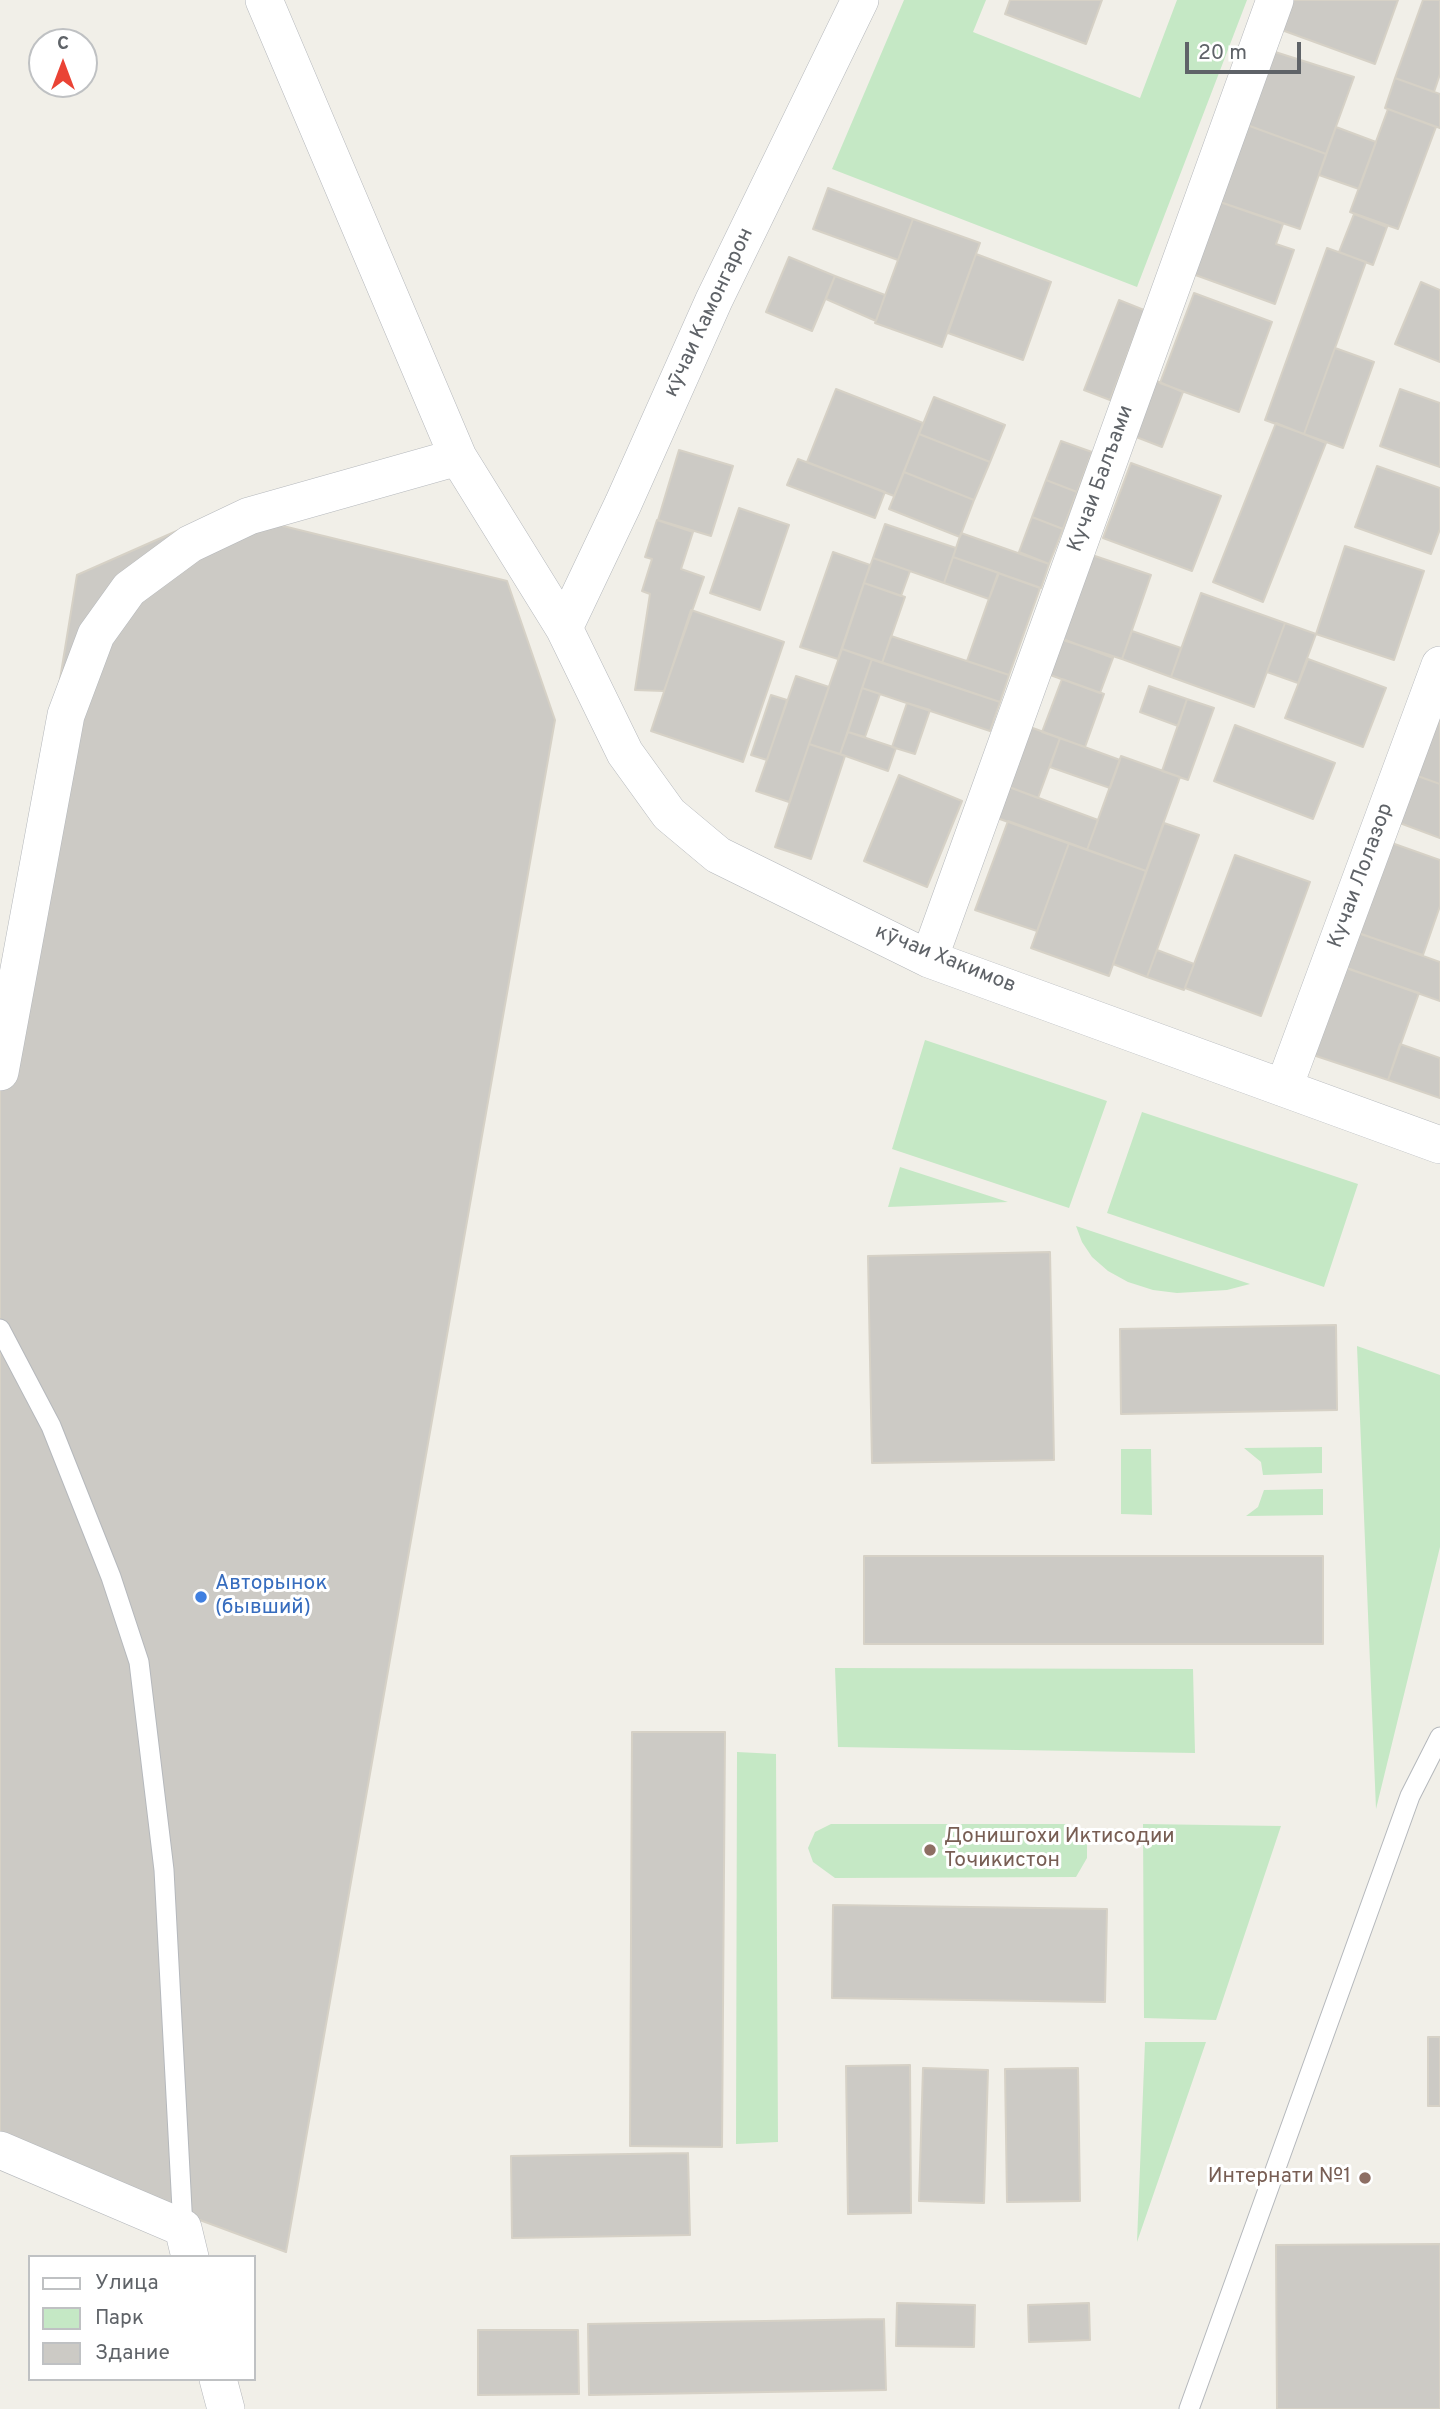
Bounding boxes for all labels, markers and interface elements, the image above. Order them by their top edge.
north arrow [28,28,98,98]
scale bar [1188,28,1304,72]
text: С [57,32,69,56]
text: 20 m [1198,40,1247,67]
street label: кӯчаи Камонгарон [660,224,760,402]
street label: Кучаи Балъами [1064,402,1140,556]
street label: Кучаи Лолазор [1324,800,1400,952]
street label: кӯчаи Хакимов [871,920,1019,1000]
place label: Авторынок (бывший) [215,1572,327,1622]
marker: Авторынок (бывший) [193,1589,209,1605]
place label: Донишгохи Иктисодии Точикистон [944,1825,1175,1875]
marker: Донишгохи Иктисодии Точикистон [922,1842,938,1858]
place label: Интернати №1 [1208,2165,1351,2191]
marker: Интернати №1 [1357,2170,1373,2186]
legend [28,2255,256,2381]
text: Улица [95,2270,159,2297]
text: Парк [95,2305,144,2332]
text: Здание [95,2340,170,2367]

